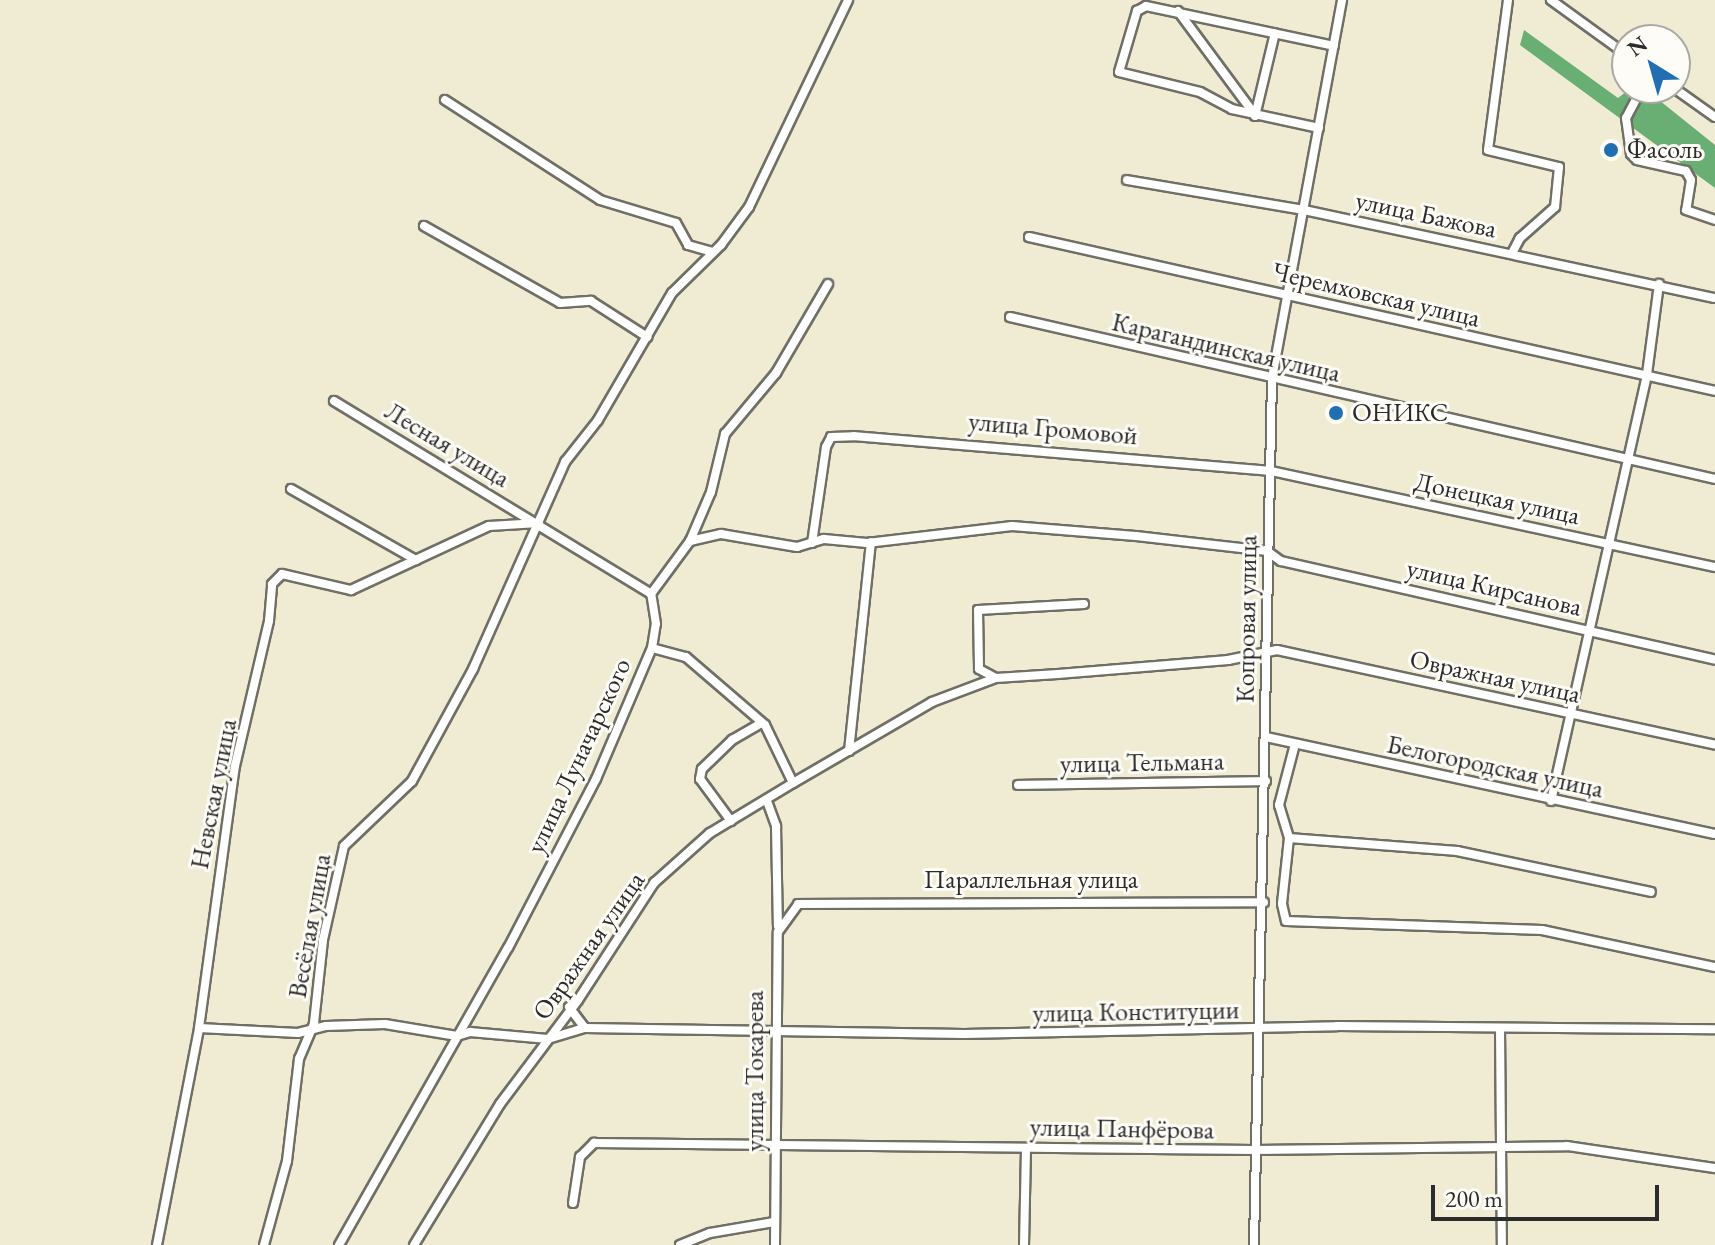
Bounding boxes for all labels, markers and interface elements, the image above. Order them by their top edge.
north arrow [1611,24,1691,104]
text: N [1622,29,1653,63]
place label: Фасоль [1627,134,1703,166]
marker: Фасоль [1602,141,1620,159]
street label: улица Бажова [1353,185,1499,245]
street label: Черемховская улица [1269,256,1483,334]
street label: Карагандинская улица [1109,307,1343,389]
street label: Лесная улица [379,396,515,494]
place label: ОНИКС [1352,397,1448,429]
marker: ОНИКС [1327,404,1345,422]
street label: улица Громовой [967,406,1139,452]
street label: Донецкая улица [1411,466,1583,532]
street label: Копровая улица [1230,535,1264,703]
street label: улица Кирсанова [1403,553,1585,623]
street label: Овражная улица [1407,644,1583,710]
street label: улица Луначарского [520,653,638,859]
street label: Невская улица [184,716,244,872]
street label: Белогородская улица [1384,729,1606,805]
street label: улица Тельмана [1060,746,1224,780]
street label: Весёлая улица [282,852,338,1000]
street label: Параллельная улица [924,864,1138,896]
street label: Овражная улица [526,866,652,1026]
street label: улица Токарева [739,991,771,1151]
street label: улица Конституции [1032,995,1240,1029]
street label: улица Панфёрова [1030,1112,1214,1146]
scale bar [1435,1169,1663,1219]
text: 200 m [1445,1183,1503,1214]

